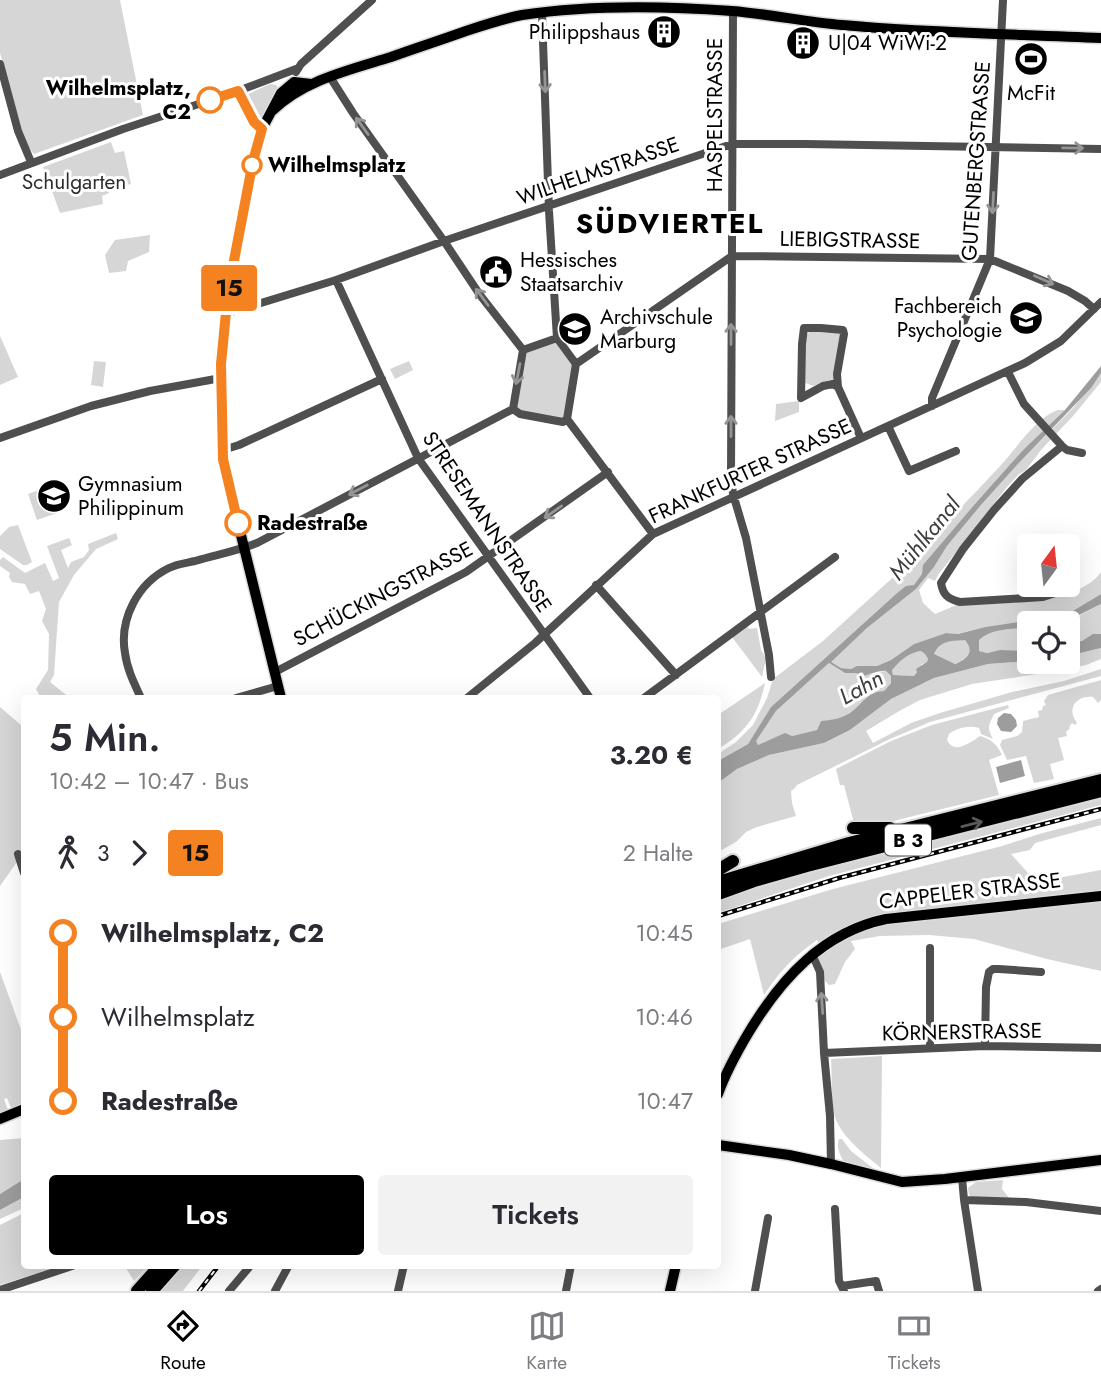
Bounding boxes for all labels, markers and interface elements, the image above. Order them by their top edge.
building icon: Philippshaus [645,13,683,51]
place label: Philippshaus [529,17,640,47]
building icon: U|04 WiWi-2 [784,24,822,62]
place label: U|04 WiWi-2 [828,28,947,58]
street label: HASPELSTRASSE [700,38,730,192]
sports icon: McFit [1012,40,1050,78]
street label: GUTENBERGSTRASSE [954,60,998,262]
one-way arrow [539,70,552,93]
place label: Wilhelmsplatz, C2 [46,73,191,127]
place label: McFit [1007,78,1055,108]
marker: Wilhelmsplatz, C2 [197,87,223,113]
one-way arrow [355,117,370,136]
street label: WILHELMSTRASSE [513,129,683,213]
one-way arrow [1061,141,1084,155]
place label: Wilhelmsplatz [268,150,406,180]
marker: Wilhelmsplatz [242,155,262,175]
park label: Schulgarten [22,167,126,197]
one-way arrow [986,191,999,214]
district label: SÜDVIERTEL [576,203,764,244]
street label: LIEBIGSTRASSE [779,224,921,256]
place label: Hessisches Staatsarchiv [520,245,624,299]
public building icon: Hessisches Staatsarchiv [477,253,515,291]
line badge: 15 [198,265,260,311]
text: 15 [215,270,243,305]
one-way arrow [1033,274,1054,287]
one-way arrow [474,288,489,307]
place label: Fachbereich Psychologie [894,291,1002,345]
school or university icon: Fachbereich Psychologie [1007,299,1045,337]
place label: Archivschule Marburg [600,302,713,356]
school or university icon: Archivschule Marburg [556,310,594,348]
one-way arrow [724,322,738,345]
one-way arrow [511,362,525,385]
street label: FRANKFURTER STRASSE [644,411,856,531]
one-way arrow [724,414,738,437]
street label: STRESEMANNSTRASSE [415,426,559,618]
place label: Gymnasium Philippinum [78,469,184,523]
school or university icon: Gymnasium Philippinum [35,477,73,515]
one-way arrow [348,483,368,497]
water label: Mühlkanal [880,488,969,587]
one-way arrow [544,505,563,519]
place label: Radestraße [257,508,368,538]
marker: Radestraße [225,510,251,536]
street label: SCHÜCKINGSTRASSE [288,534,478,654]
north arrow [1017,534,1080,597]
map controls [1017,534,1080,674]
button: locate [1017,611,1080,674]
water label: Lahn [833,661,889,713]
text: 5 Min. [49,710,160,765]
text: 3.20 € [610,736,693,774]
text: 10:42 – 10:47 · Bus [49,764,249,798]
one-way arrow [960,817,983,830]
road number: B 3 [885,824,931,856]
icon: walk [49,834,87,872]
icon: forward [120,834,158,872]
text: 15 [182,835,209,870]
text: 3 [97,836,110,870]
text: 2 Halte [623,836,693,870]
street label: CAPPELER STRASSE [877,865,1063,917]
text: Wilhelmsplatz, C2 [101,914,324,952]
text: 10:45 [636,916,693,950]
one-way arrow [815,992,828,1015]
text: Wilhelmsplatz [101,998,255,1036]
text: 10:46 [635,1000,693,1034]
street label: KÖRNERSTRASSE [882,1016,1042,1048]
text: Radestraße [101,1082,238,1120]
text: 10:47 [636,1084,693,1118]
button: Los [49,1175,364,1255]
button: Tickets [378,1175,693,1255]
tab: Route [160,1307,206,1376]
tab: Karte [526,1307,567,1376]
tab: Tickets [888,1307,941,1376]

